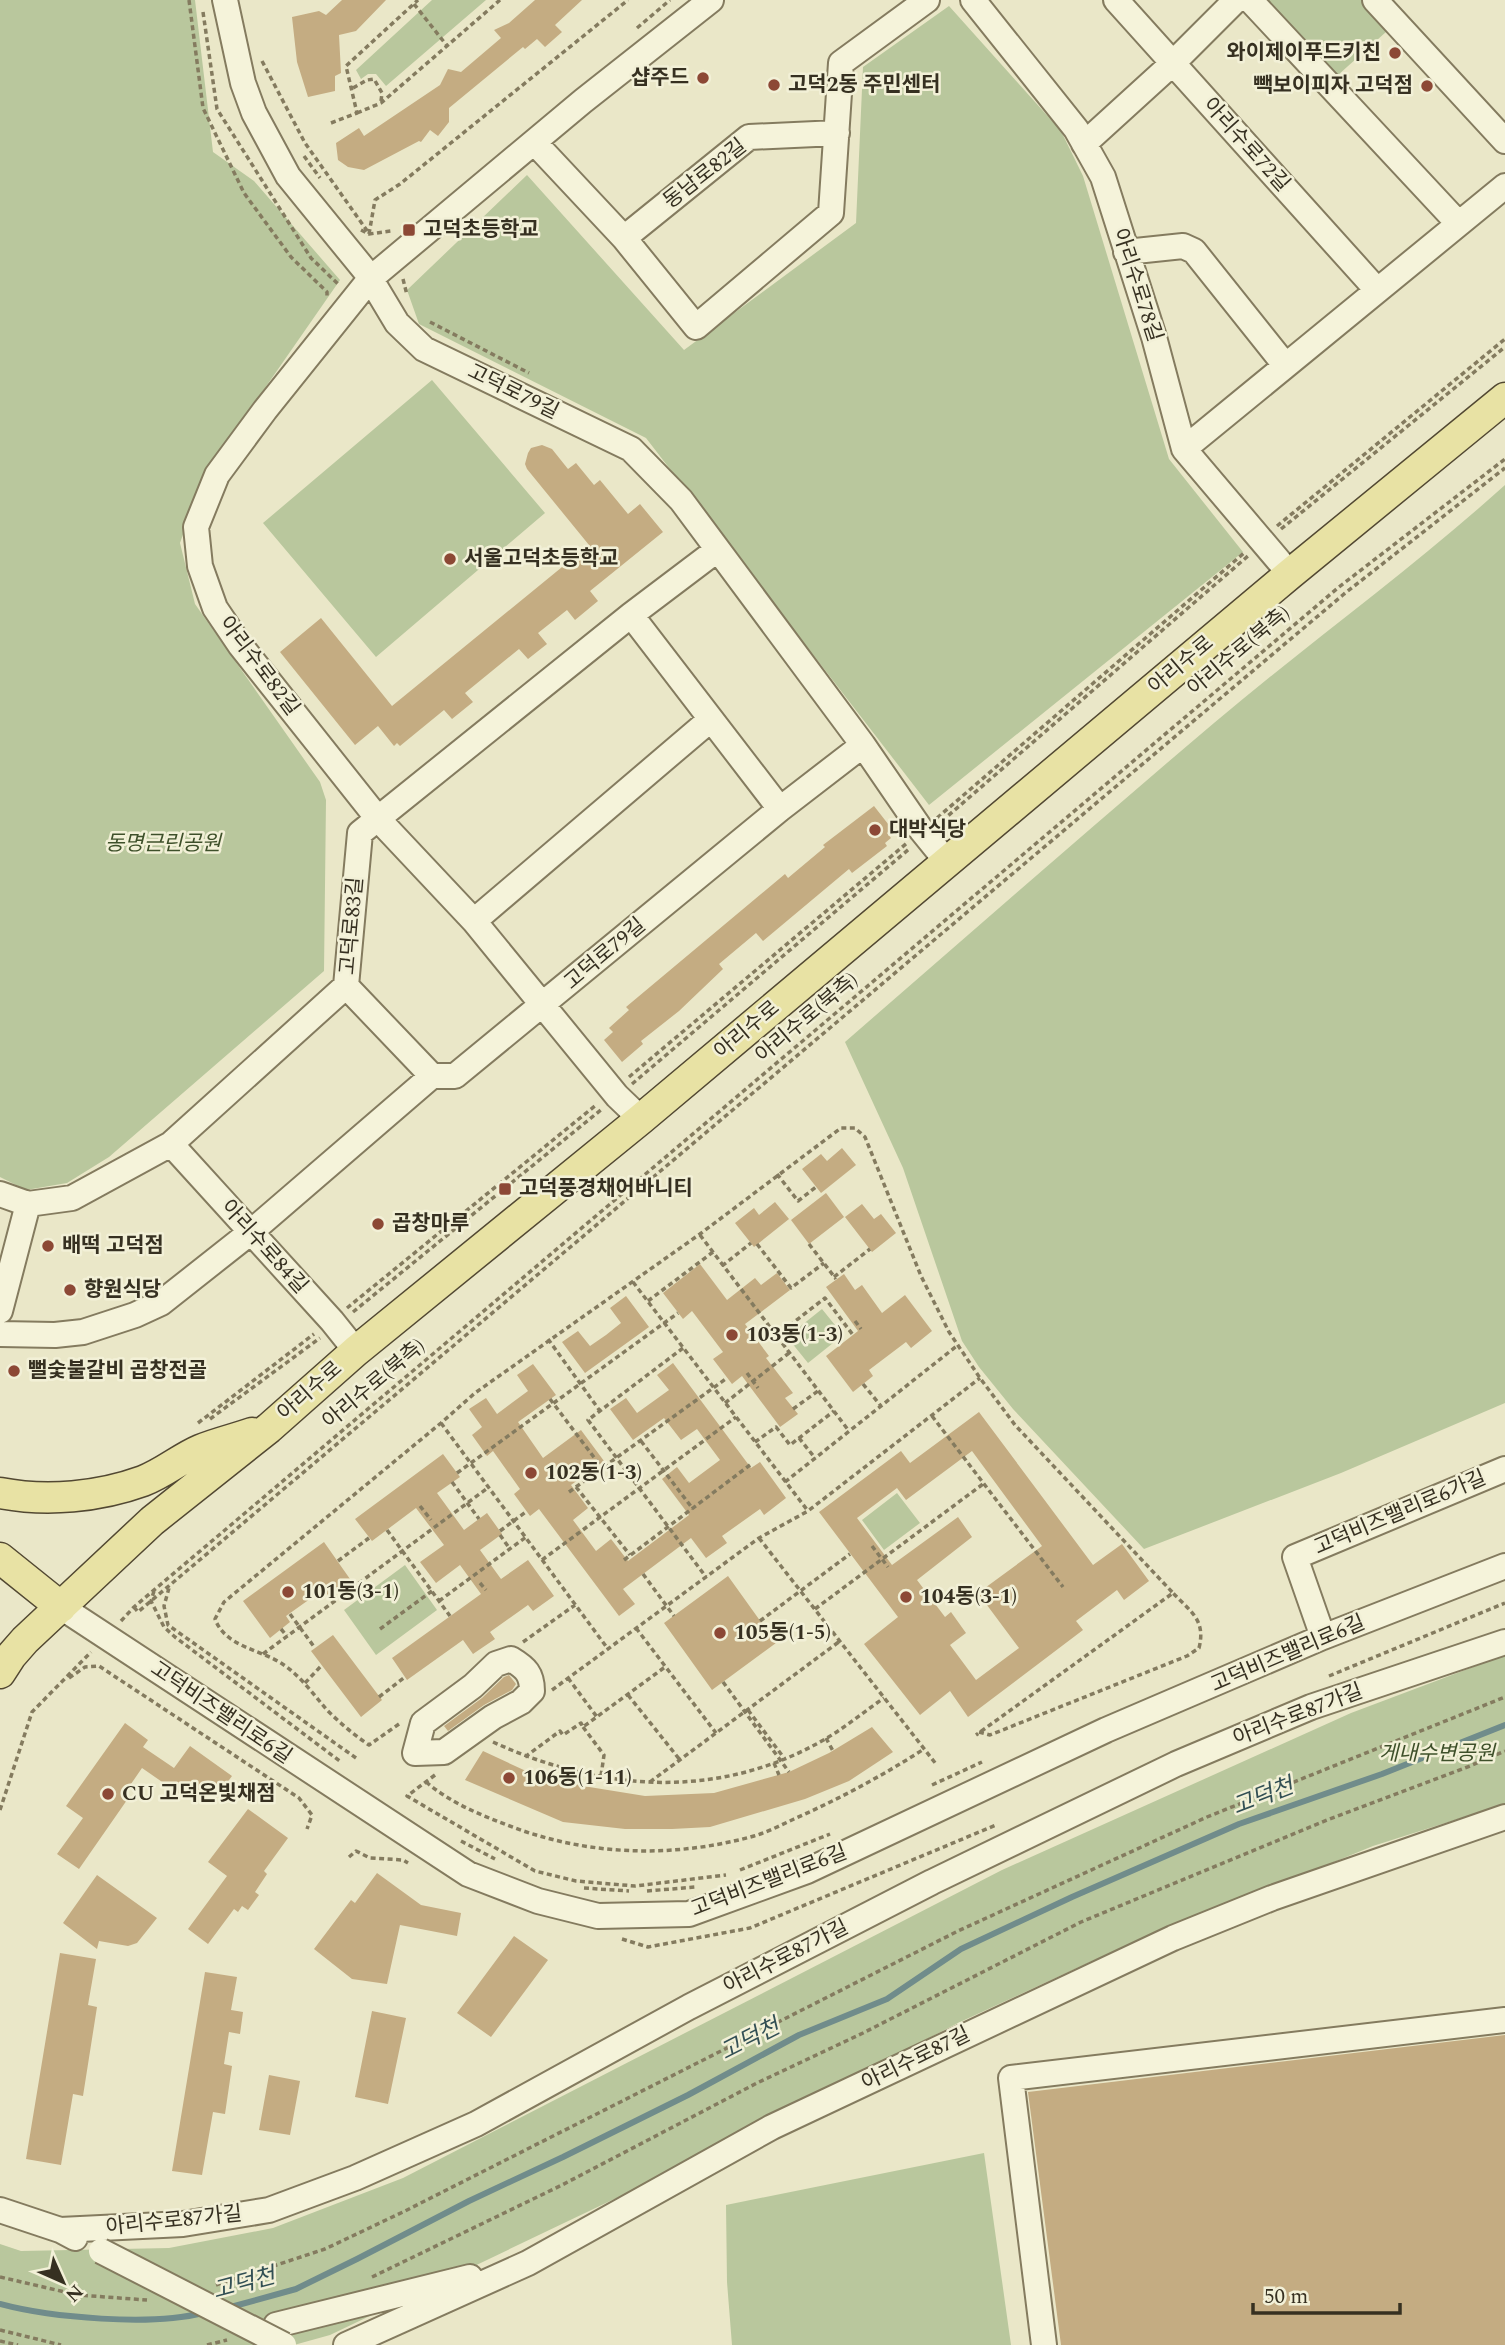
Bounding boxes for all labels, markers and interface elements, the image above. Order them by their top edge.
place label: 와이제이푸드키친 [1226,37,1381,69]
marker: 와이제이푸드키친 [1387,45,1403,61]
place label: 샵주드 [631,62,689,94]
place label: 고덕2동 주민센터 [788,69,940,101]
marker: 샵주드 [695,70,711,86]
place label: 빽보이피자 고덕점 [1253,70,1413,102]
marker: 고덕2동 주민센터 [766,77,782,93]
marker: 빽보이피자 고덕점 [1419,78,1435,94]
street label: 아리수로72길 [1195,91,1297,199]
street label: 동남로82길 [656,131,754,217]
place label: 고덕초등학교 [423,214,539,246]
marker: 고덕초등학교 [401,222,417,238]
street label: 아리수로78길 [1104,224,1170,346]
street label: 고덕로79길 [462,356,564,428]
place label: 서울고덕초등학교 [464,543,619,575]
marker: 서울고덕초등학교 [442,551,458,567]
street label: 아리수로(북측) [1182,601,1296,701]
street label: 아리수로82길 [211,609,307,723]
street label: 아리수로 [1143,631,1219,699]
place label: 대박식당 [889,814,966,846]
marker: 대박식당 [867,822,883,838]
park label: 동명근린공원 [105,828,223,860]
street label: 고덕로83길 [332,876,372,976]
street label: 고덕로79길 [557,910,653,998]
street label: 아리수로(북측) [748,965,866,1071]
street label: 아리수로 [707,993,787,1067]
place label: 고덕풍경채어바니티 [519,1173,693,1205]
marker: 고덕풍경채어바니티 [497,1181,513,1197]
street label: 아리수로84길 [213,1193,315,1301]
place label: 곱창마루 [392,1208,469,1240]
marker: 곱창마루 [370,1216,386,1232]
place label: 배떡 고덕점 [62,1230,164,1262]
marker: 배떡 고덕점 [40,1238,56,1254]
place label: 향원식당 [84,1274,161,1306]
marker: 향원식당 [62,1282,78,1298]
place label: 103동(1-3) [746,1319,843,1351]
marker: 103동(1-3) [724,1327,740,1343]
street label: 아리수로(북측) [315,1331,433,1437]
street label: 아리수로 [270,1354,350,1428]
place label: 뻘숯불갈비 곱창전골 [28,1355,207,1387]
marker: 뻘숯불갈비 곱창전골 [6,1363,22,1379]
place label: 102동(1-3) [545,1457,642,1489]
street label: 고덕비즈밸리로6가길 [1309,1462,1491,1564]
marker: 102동(1-3) [523,1465,539,1481]
place label: 101동(3-1) [302,1576,399,1608]
place label: 104동(3-1) [920,1581,1017,1613]
marker: 101동(3-1) [280,1584,296,1600]
marker: 104동(3-1) [898,1589,914,1605]
street label: 고덕비즈밸리로6길 [1206,1607,1370,1701]
place label: 105동(1-5) [734,1617,831,1649]
marker: 105동(1-5) [712,1625,728,1641]
street label: 고덕비즈밸리로6길 [144,1654,298,1772]
street label: 아리수로87가길 [1228,1676,1368,1754]
park label: 게내수변공원 [1379,1738,1497,1770]
place label: 106동(1-11) [523,1762,632,1794]
water label: 고덕천 [1227,1768,1302,1825]
marker: 106동(1-11) [501,1770,517,1786]
place label: CU 고덕온빛채점 [122,1778,276,1810]
marker: CU 고덕온빛채점 [100,1786,116,1802]
street label: 고덕비즈밸리로6길 [686,1836,852,1926]
street label: 아리수로87가길 [718,1912,854,2002]
water label: 고덕천 [714,2009,789,2070]
street label: 아리수로87길 [856,2019,976,2099]
street label: 아리수로87가길 [104,2198,244,2244]
north arrow [28,2247,98,2317]
water label: 고덕천 [209,2258,282,2309]
scale bar [1253,2272,1400,2316]
text: N [58,2277,90,2309]
text: 50 m [1264,2281,1308,2313]

